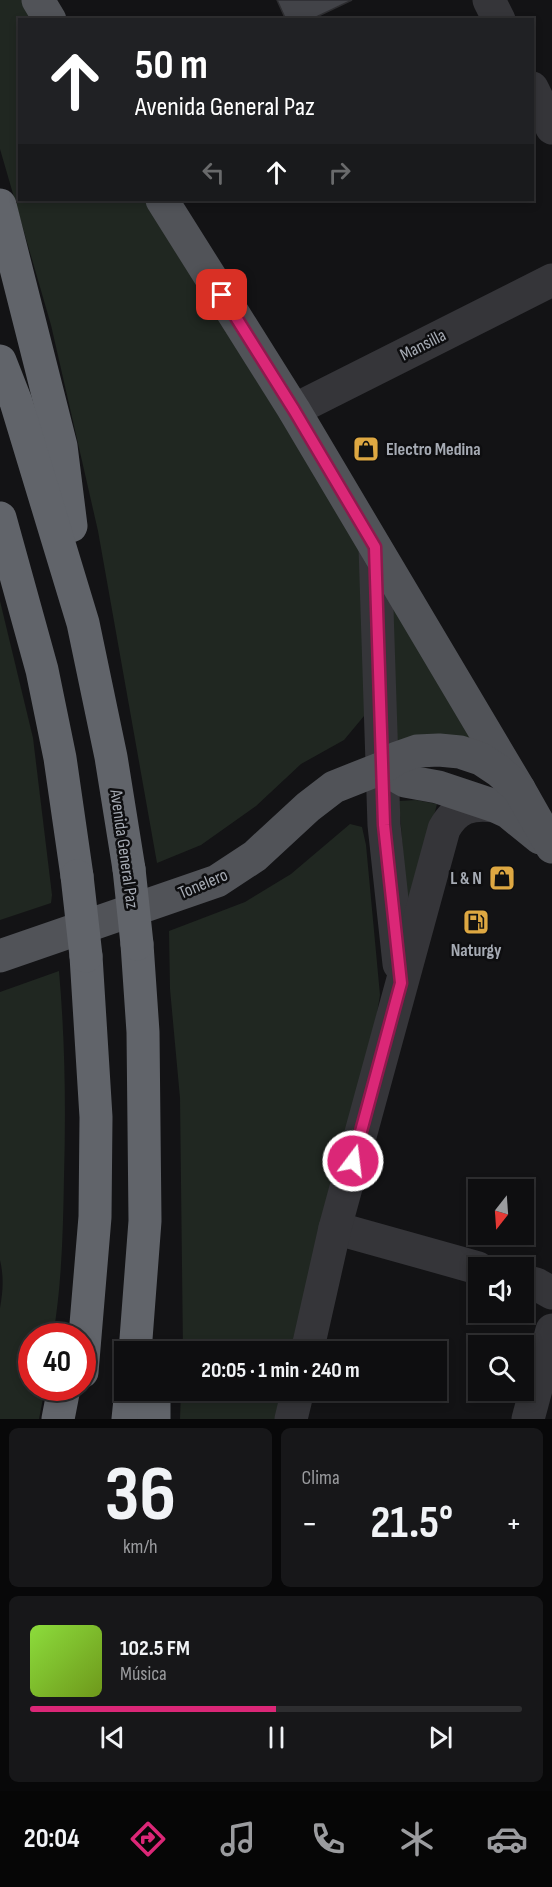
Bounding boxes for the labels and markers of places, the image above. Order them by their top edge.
pin [196,269,247,320]
shop icon: Electro Medina [351,434,381,464]
place label: Electro Medina [386,439,481,460]
shop icon: L & N [487,863,517,893]
place label: L & N [450,868,482,889]
fuel station icon: Naturgy [461,907,491,937]
place label: Naturgy [451,940,502,961]

